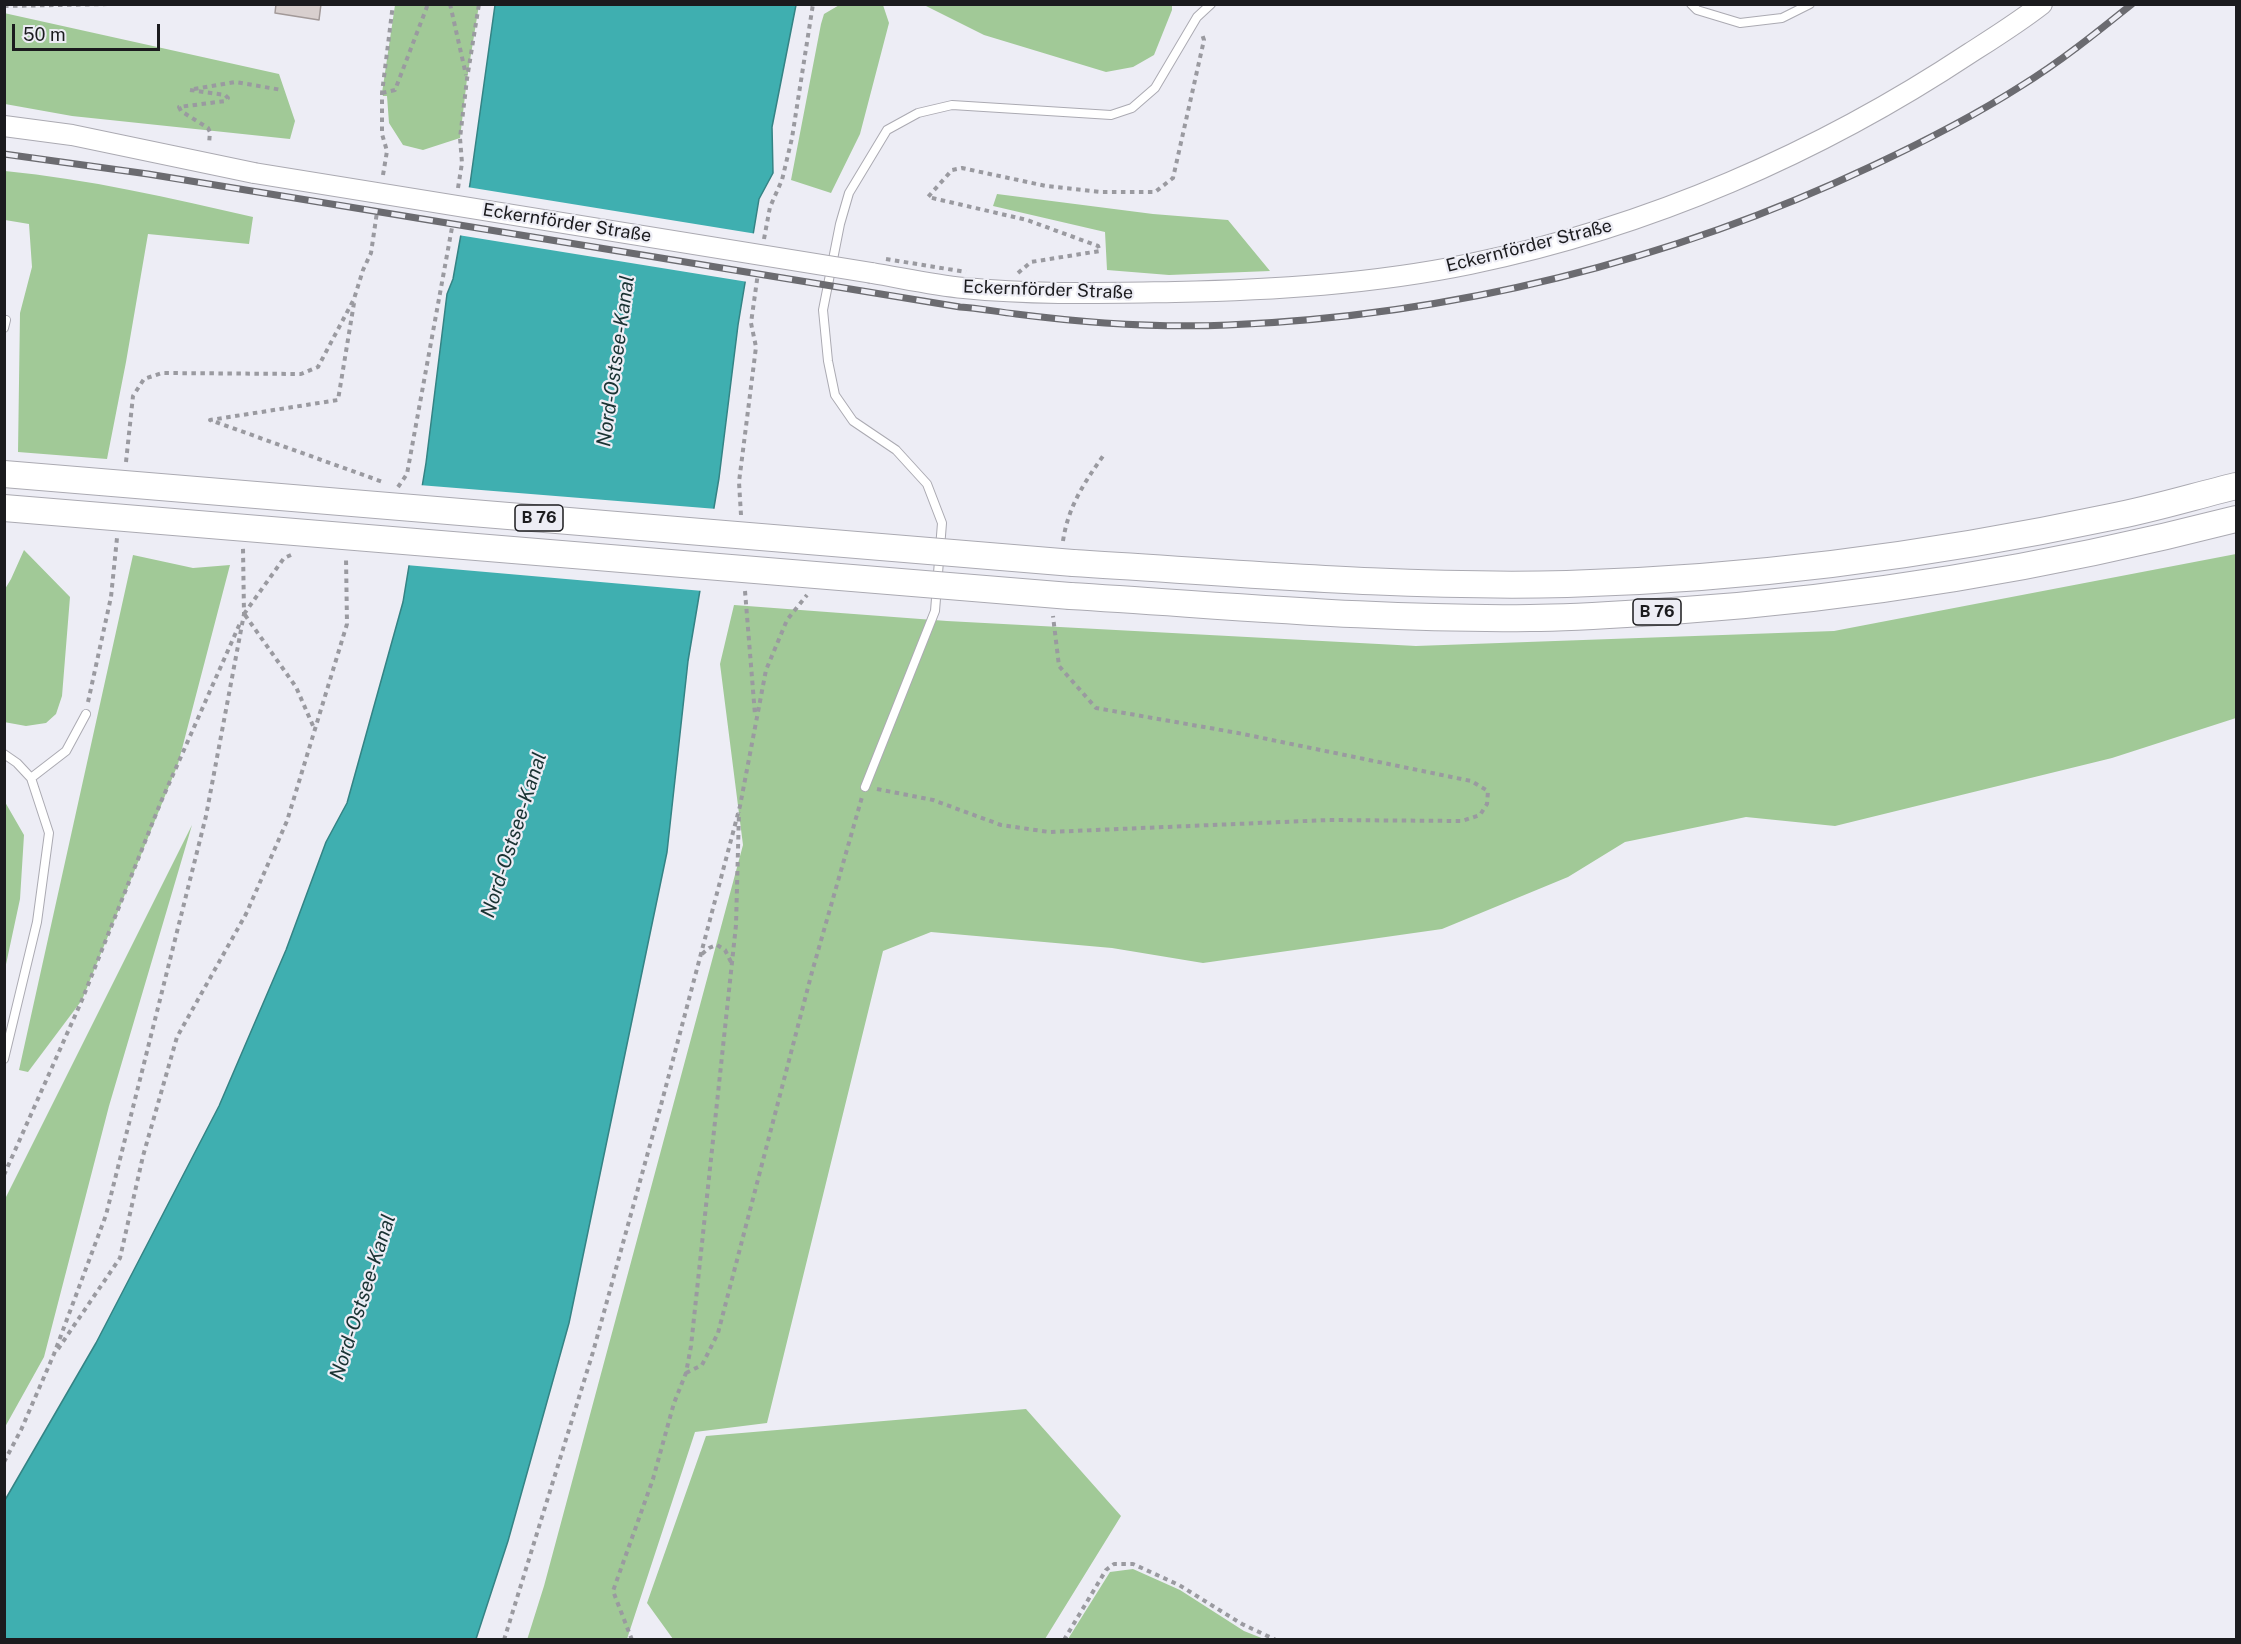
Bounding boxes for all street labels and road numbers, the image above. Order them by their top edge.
street label: Eckernförder Straße [481,199,653,247]
street label: Eckernförder Straße [1444,215,1614,277]
street label: Eckernförder Straße [963,276,1133,304]
road number: B 76 [515,505,563,531]
road number: B 76 [1633,599,1681,625]

